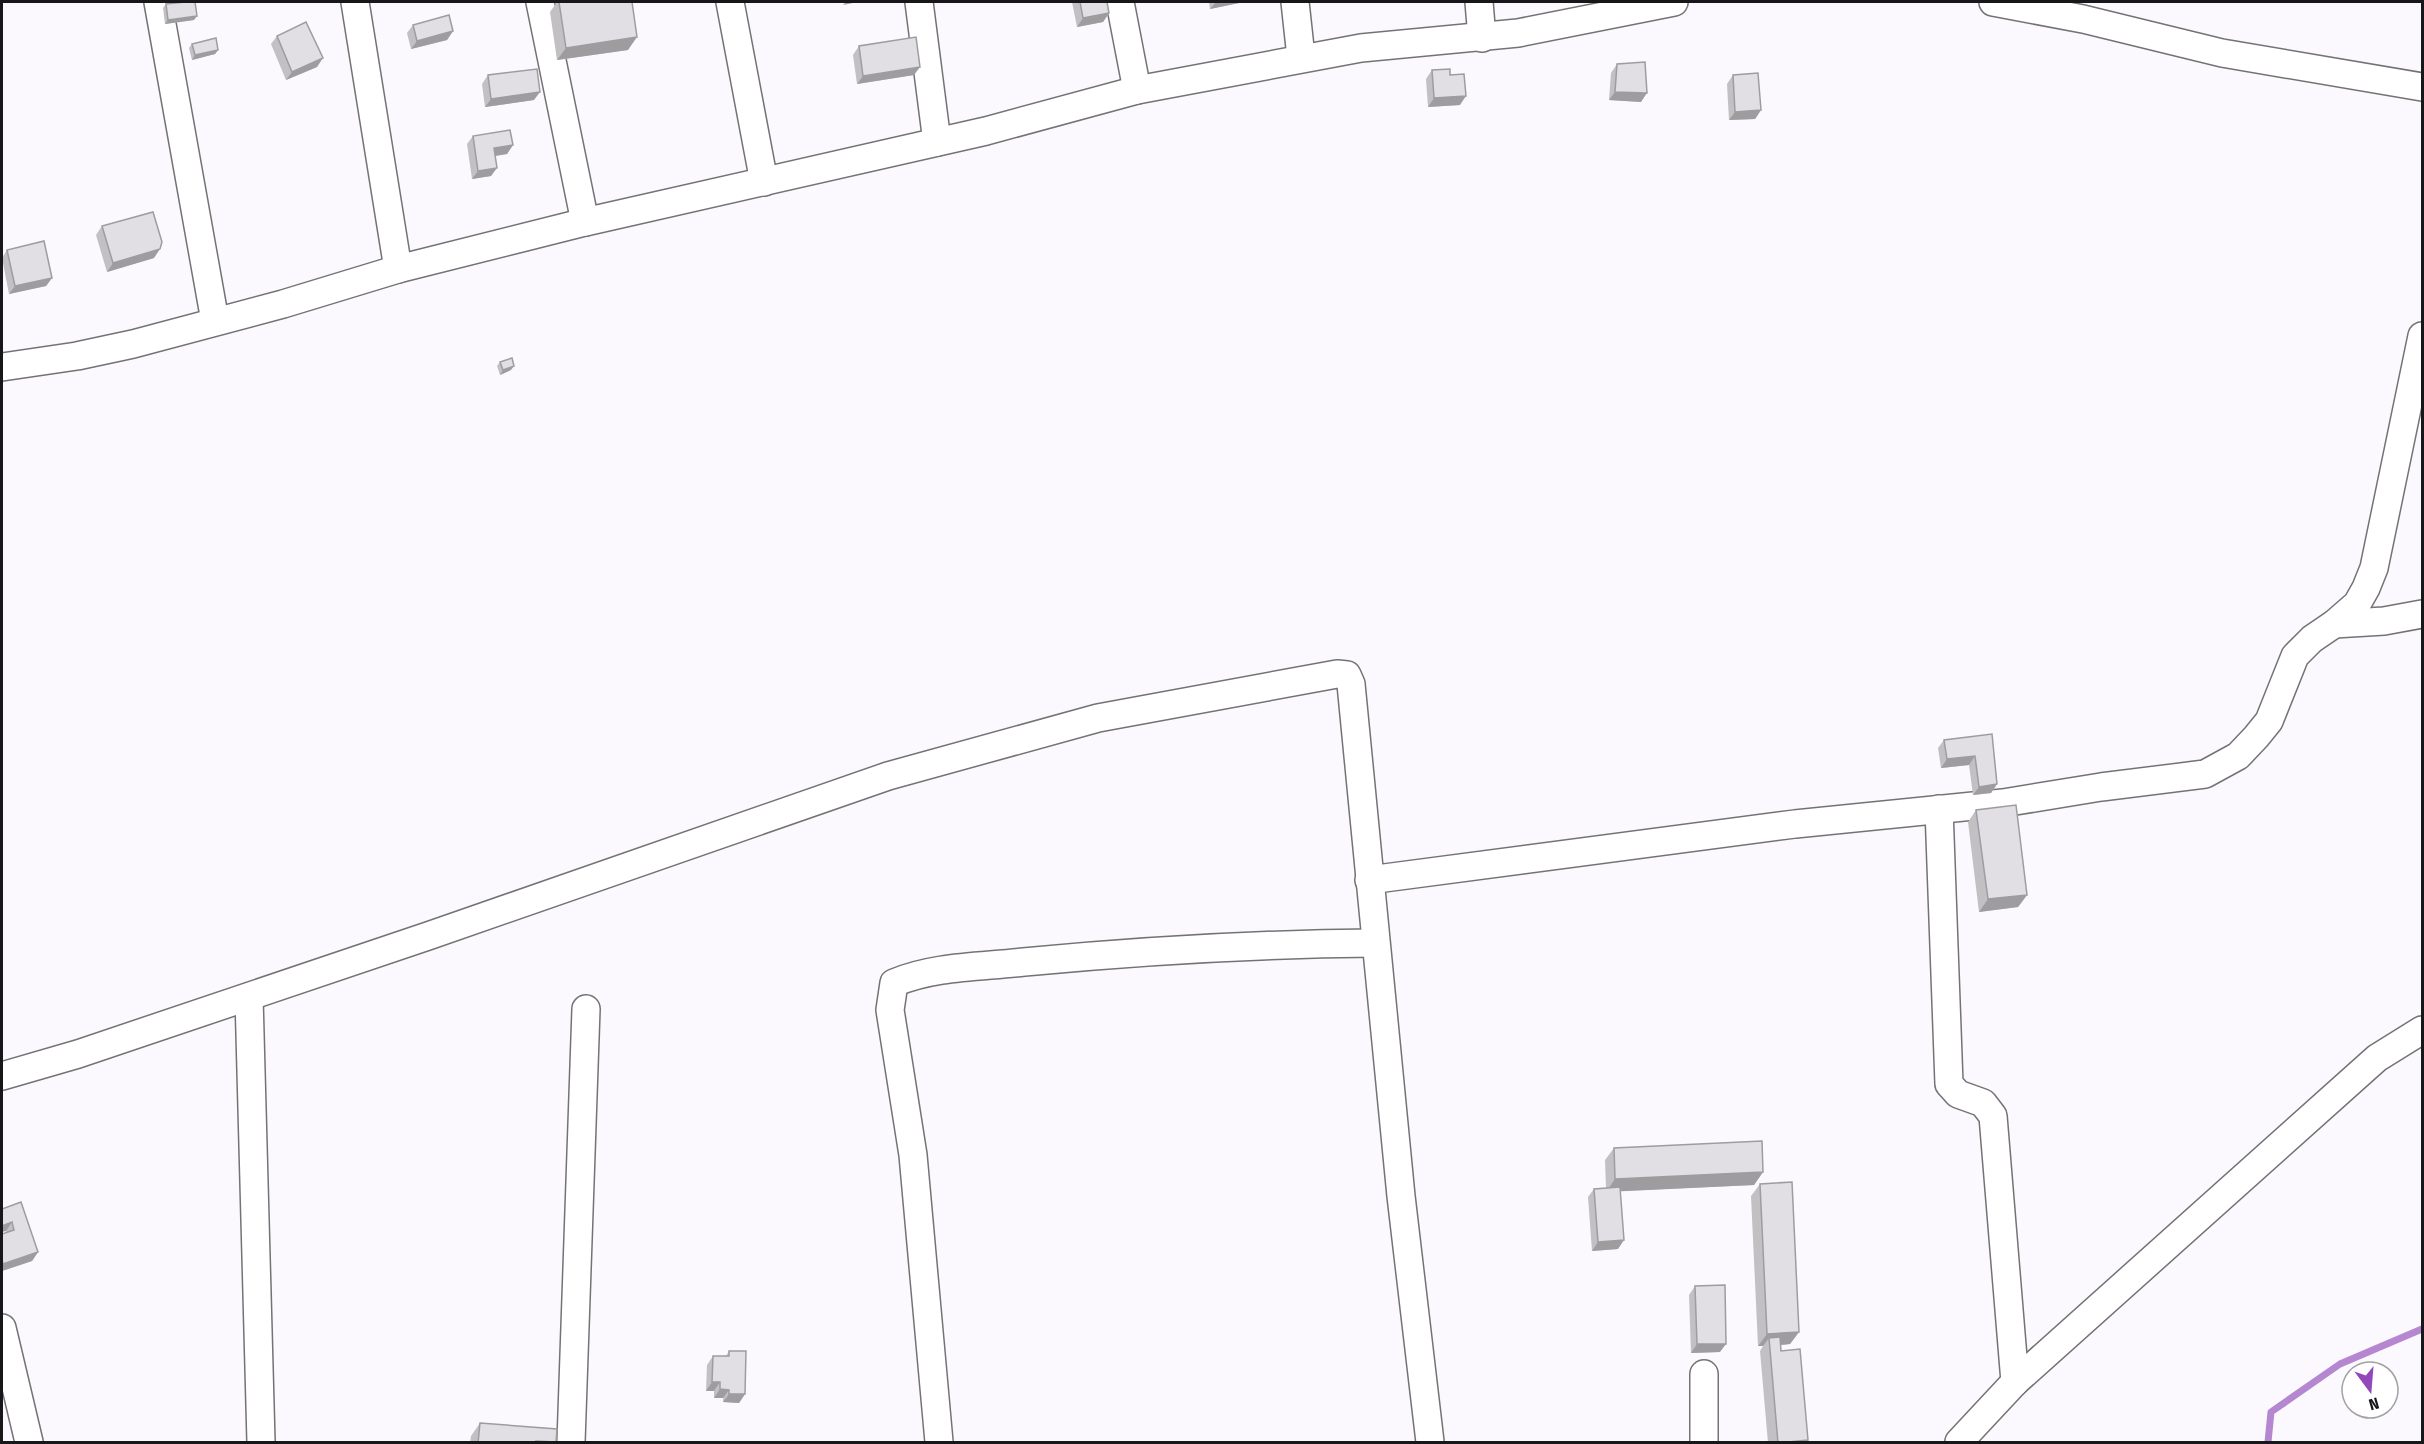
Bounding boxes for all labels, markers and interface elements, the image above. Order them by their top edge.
north arrow [2340,1360,2400,1420]
text: N [2367,1393,2381,1414]

